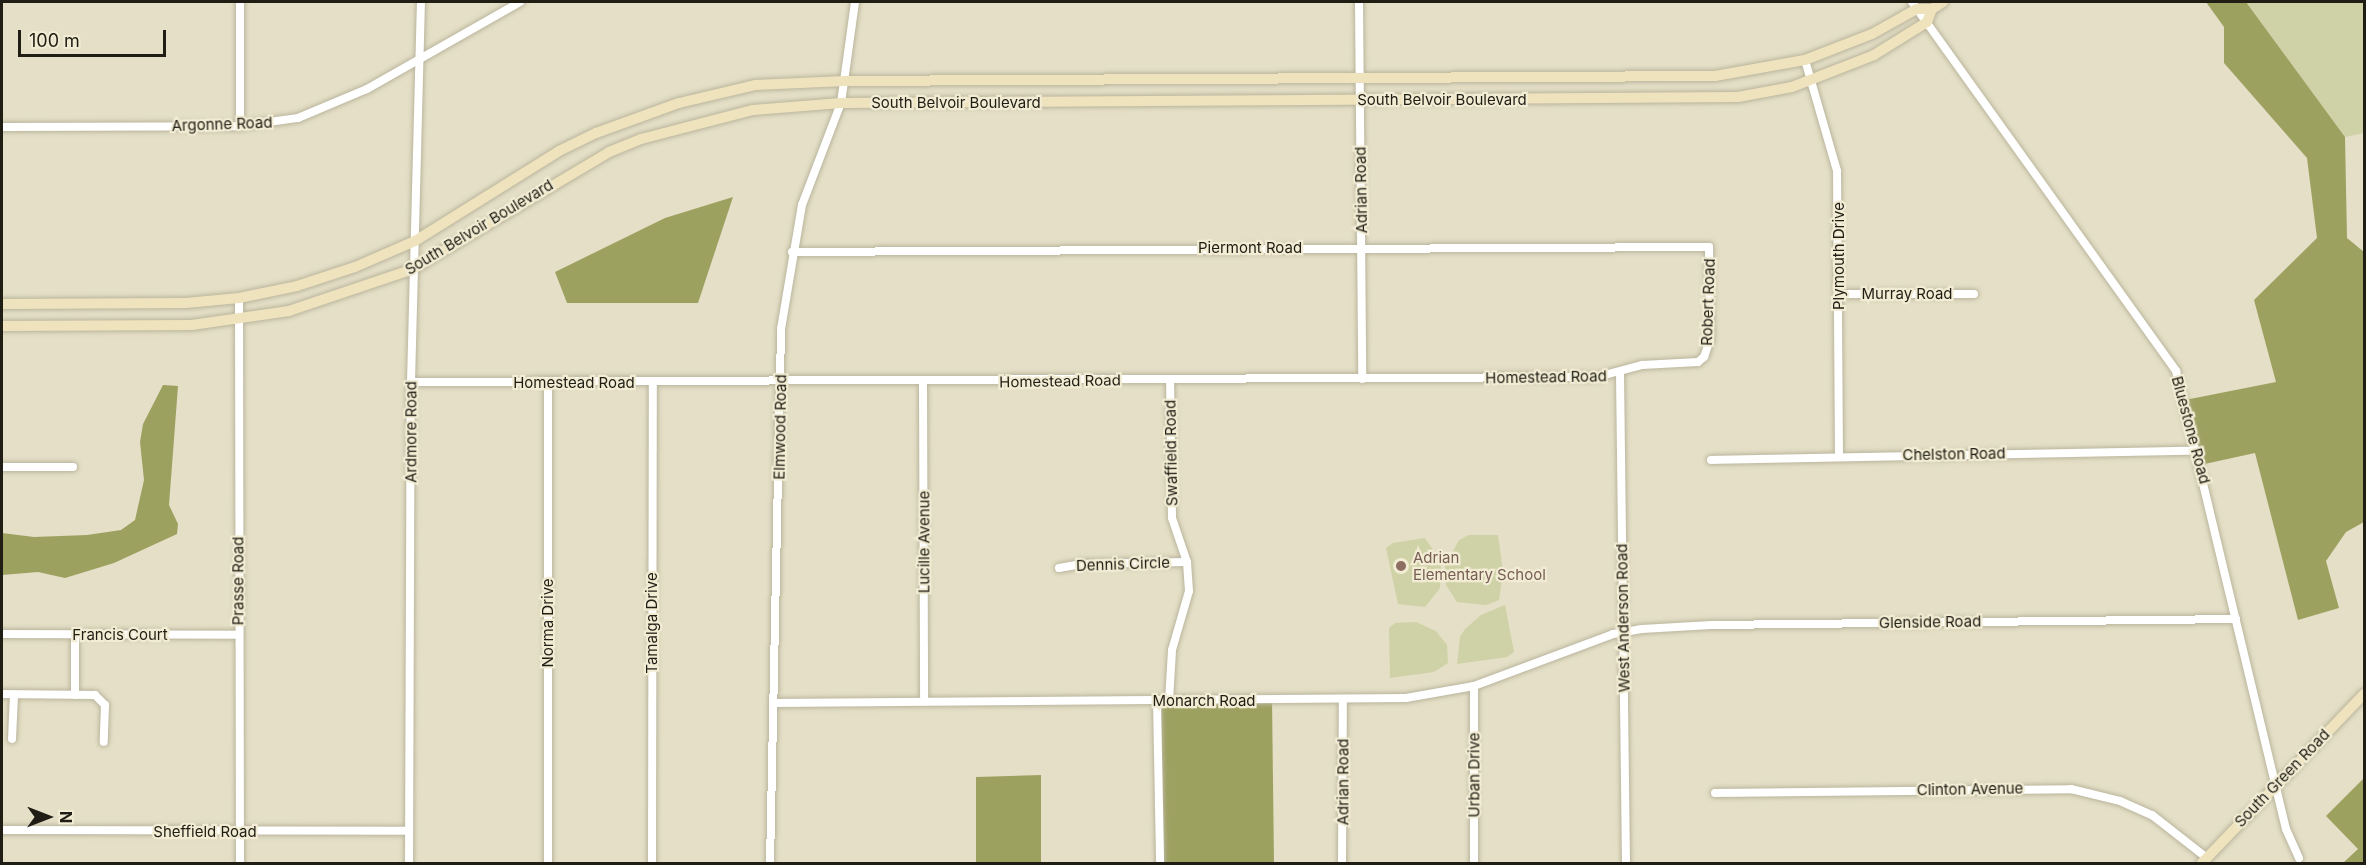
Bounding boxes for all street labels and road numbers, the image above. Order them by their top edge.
street label: South Belvoir Boulevard [1357,91,1527,109]
street label: South Belvoir Boulevard [871,94,1041,112]
street label: Argonne Road [171,113,273,135]
street label: Adrian Road [1351,146,1371,234]
street label: South Belvoir Boulevard [402,176,556,278]
street label: Plymouth Drive [1830,202,1848,310]
street label: Piermont Road [1198,239,1302,257]
street label: Robert Road [1697,258,1719,346]
street label: Murray Road [1862,285,1952,303]
street label: Homestead Road [1485,367,1607,387]
street label: Homestead Road [999,371,1121,391]
street label: Homestead Road [513,374,635,392]
street label: Elmwood Road [770,374,790,480]
street label: Bluestone Road [2168,374,2214,486]
street label: Ardmore Road [402,381,420,483]
street label: Swaffield Road [1161,400,1181,506]
street label: Chelston Road [1902,444,2006,464]
street label: Lucille Avenue [915,491,933,593]
street label: Prasse Road [229,537,247,625]
street label: West Anderson Road [1613,543,1633,693]
street label: Dennis Circle [1076,553,1170,575]
street label: Tamalga Drive [643,572,661,674]
street label: Norma Drive [539,578,557,668]
street label: Glenside Road [1879,612,1981,632]
street label: Francis Court [72,626,168,644]
street label: Monarch Road [1152,692,1256,710]
street label: South Green Road [2231,725,2333,831]
street label: Urban Drive [1465,732,1483,818]
street label: Adrian Road [1334,739,1352,825]
street label: Clinton Avenue [1917,779,2023,799]
street label: Sheffield Road [153,823,257,841]

